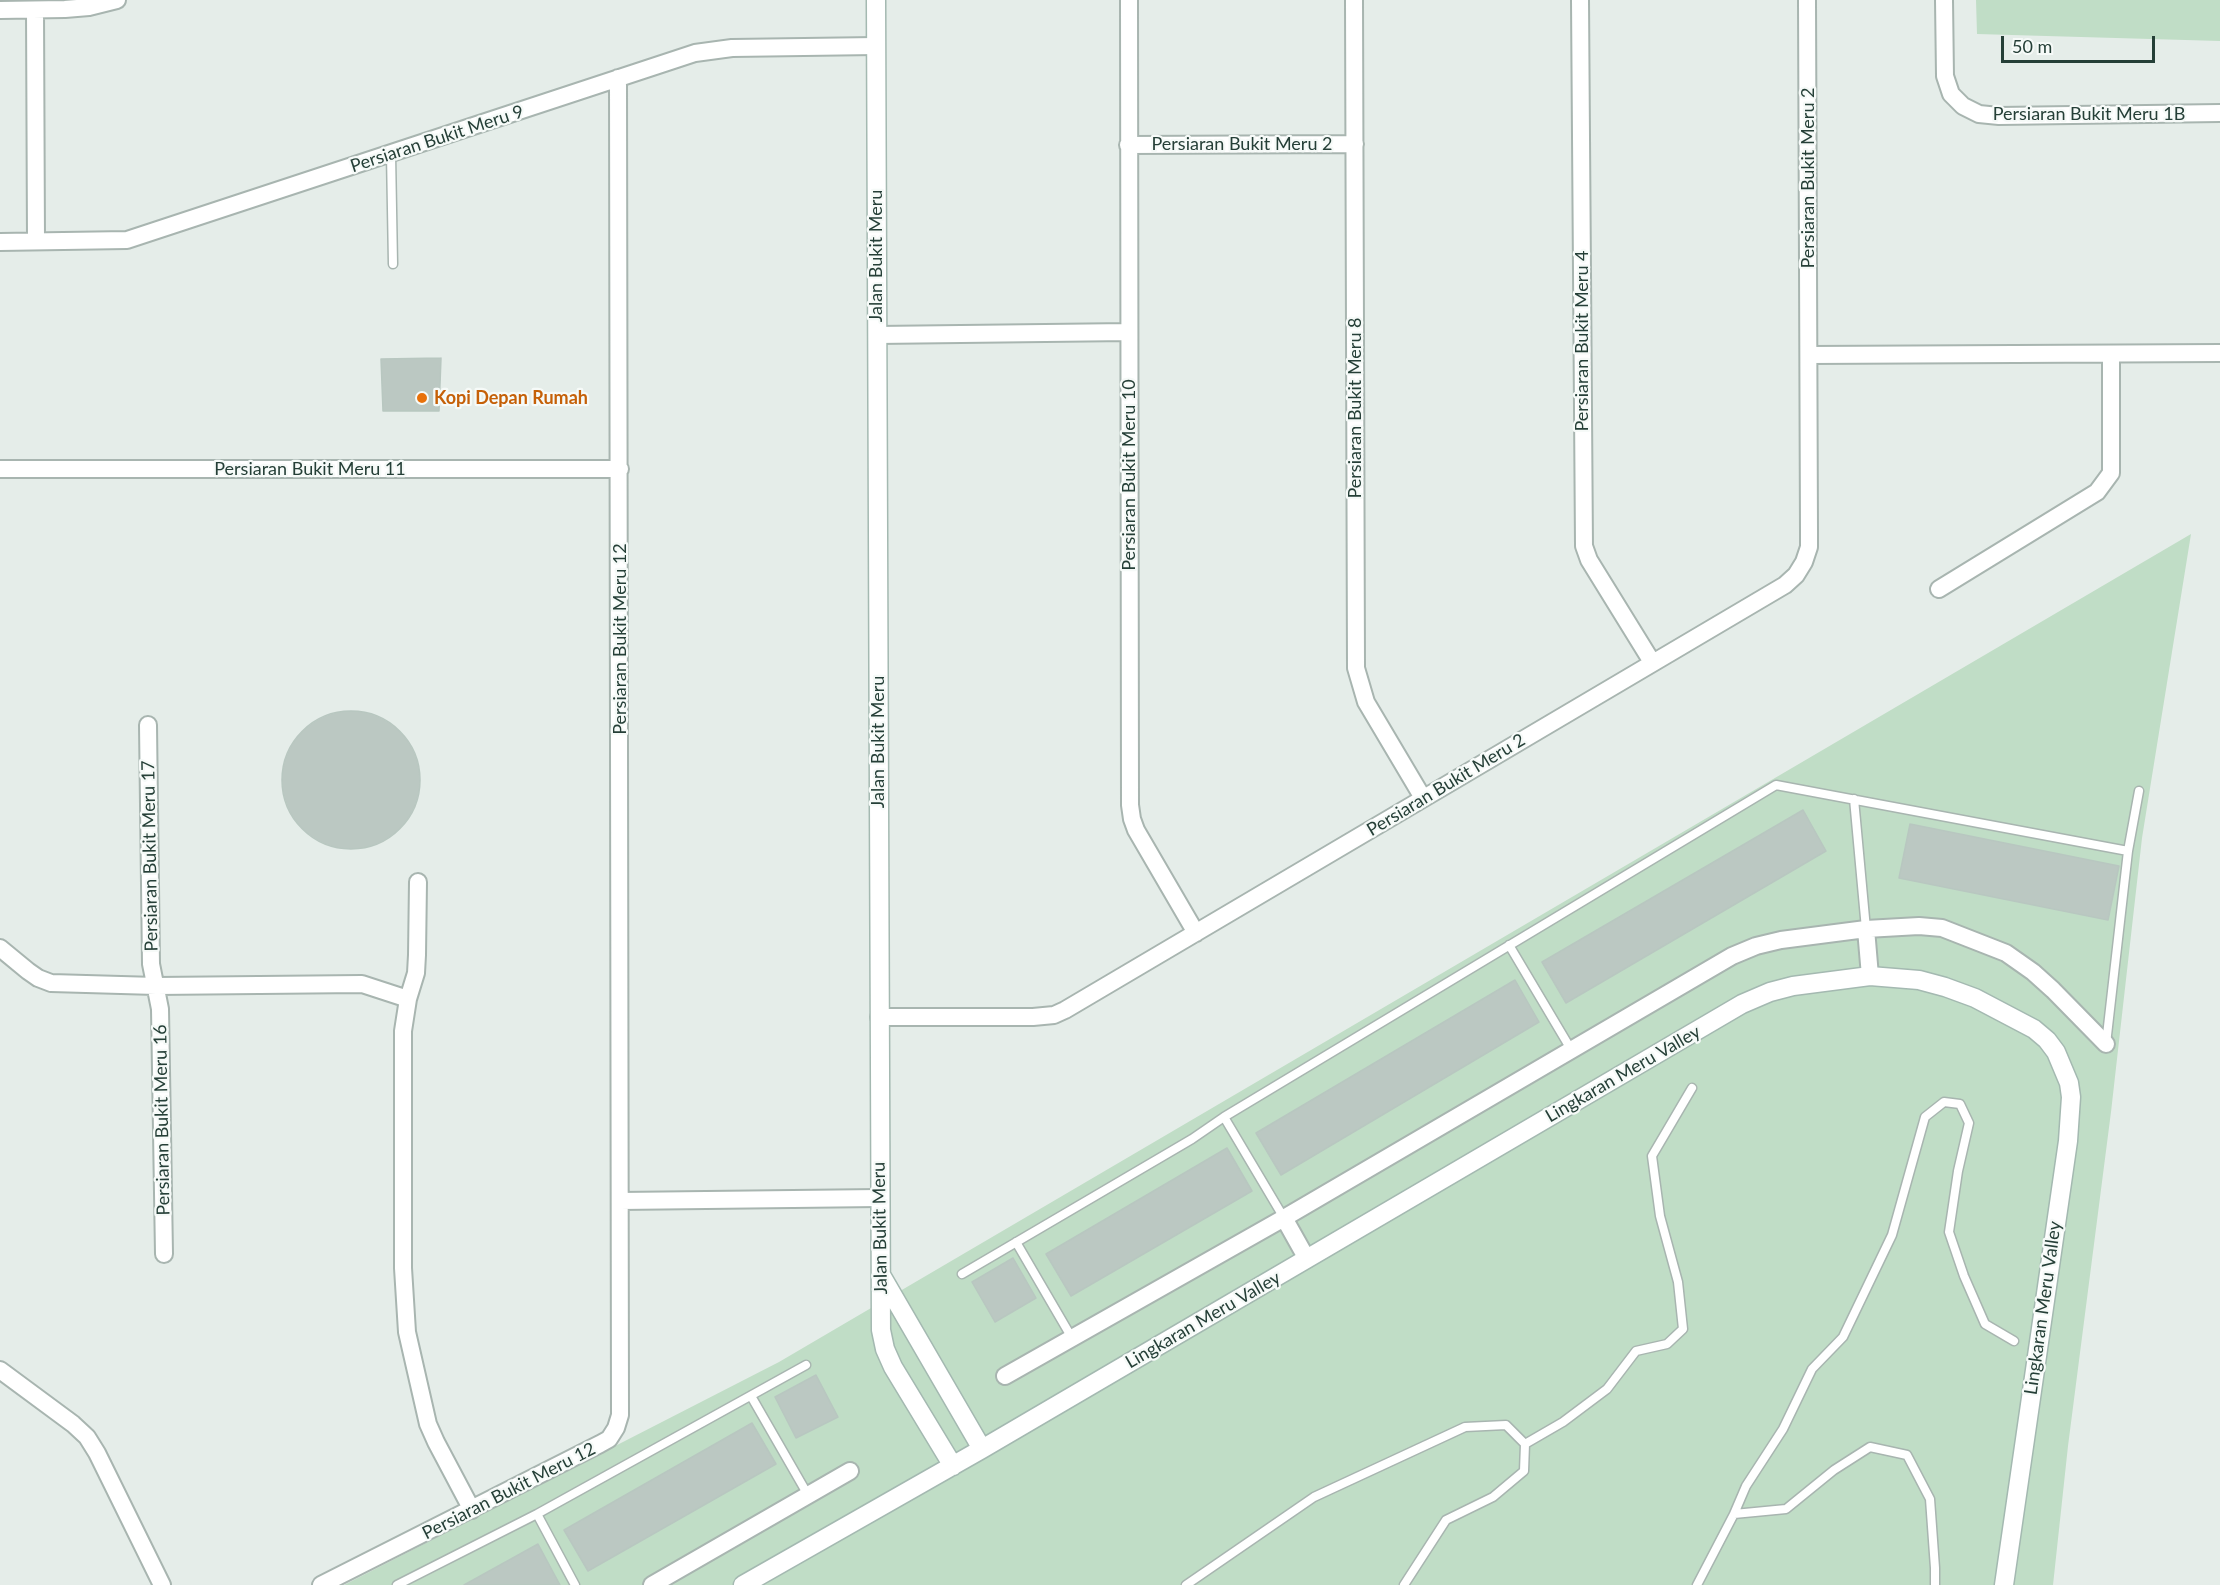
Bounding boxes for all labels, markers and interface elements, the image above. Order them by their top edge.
scale bar [2004,24,2158,62]
text: 50 m [2012,35,2052,57]
street label: Persiaran Bukit Meru 2 [1797,88,1819,268]
street label: Persiaran Bukit Meru 9 [348,101,526,177]
street label: Persiaran Bukit Meru 1B [1993,103,2185,125]
street label: Persiaran Bukit Meru 2 [1152,133,1332,155]
street label: Jalan Bukit Meru [865,190,887,322]
street label: Persiaran Bukit Meru 4 [1571,251,1593,431]
street label: Persiaran Bukit Meru 8 [1344,318,1366,498]
street label: Persiaran Bukit Meru 10 [1118,379,1140,571]
place label: Kopi Depan Rumah [434,387,588,409]
marker: Kopi Depan Rumah [415,391,429,405]
street label: Persiaran Bukit Meru 11 [214,458,406,480]
street label: Persiaran Bukit Meru 12 [609,543,631,735]
street label: Jalan Bukit Meru [867,676,889,808]
street label: Persiaran Bukit Meru 2 [1363,729,1529,841]
street label: Persiaran Bukit Meru 17 [138,760,162,952]
street label: Lingkaran Meru Valley [1542,1021,1704,1127]
street label: Persiaran Bukit Meru 16 [150,1024,174,1216]
street label: Jalan Bukit Meru [868,1162,892,1294]
street label: Lingkaran Meru Valley [2020,1220,2066,1396]
street label: Lingkaran Meru Valley [1122,1267,1284,1373]
street label: Persiaran Bukit Meru 12 [419,1438,599,1544]

